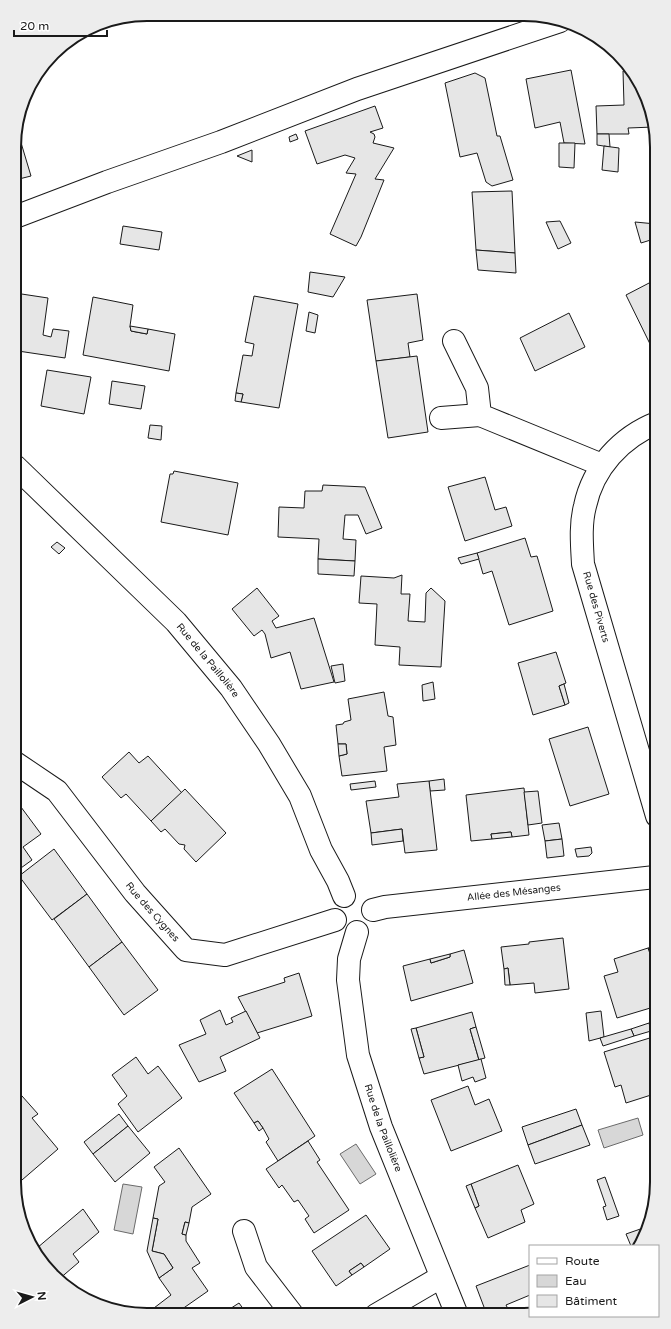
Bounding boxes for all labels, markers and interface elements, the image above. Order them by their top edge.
scale bar [14,12,107,38]
text: 20 m [20,19,49,33]
street label: Rue des Piverts [580,570,612,644]
street label: Rue de la Paillolière [174,621,242,700]
street label: Rue des Cygnes [123,880,182,944]
street label: Allée des Mésanges [466,881,562,904]
street label: Rue de la Paillolière [362,1083,405,1174]
legend [529,1245,659,1317]
text: Route [565,1254,600,1268]
text: Eau [565,1274,587,1288]
north arrow [12,1277,52,1317]
text: N [35,1291,48,1301]
text: Bâtiment [565,1294,617,1308]

